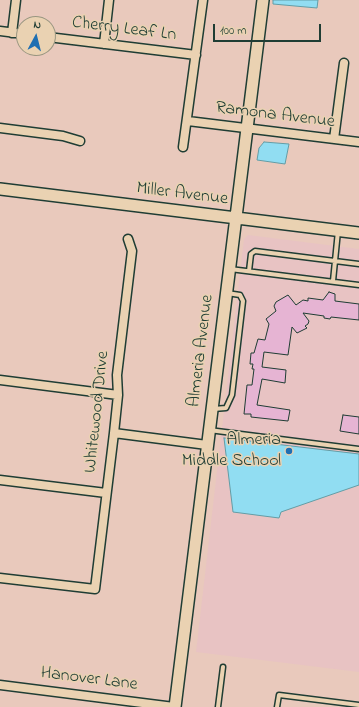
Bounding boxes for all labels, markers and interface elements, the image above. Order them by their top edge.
street label: Cherry Leaf Ln [71,13,177,47]
north arrow [16,16,56,56]
scale bar [215,16,323,42]
text: N [33,17,42,33]
text: 100 m [220,22,247,40]
street label: Ramona Avenue [214,98,336,134]
street label: Miller Avenue [135,179,229,211]
street label: Almeria Avenue [184,294,220,408]
street label: Whitewood Drive [81,350,115,474]
place label: Almeria Middle School [182,430,281,472]
marker: Almeria Middle School [284,446,294,456]
street label: Hanover Lane [39,663,139,697]

